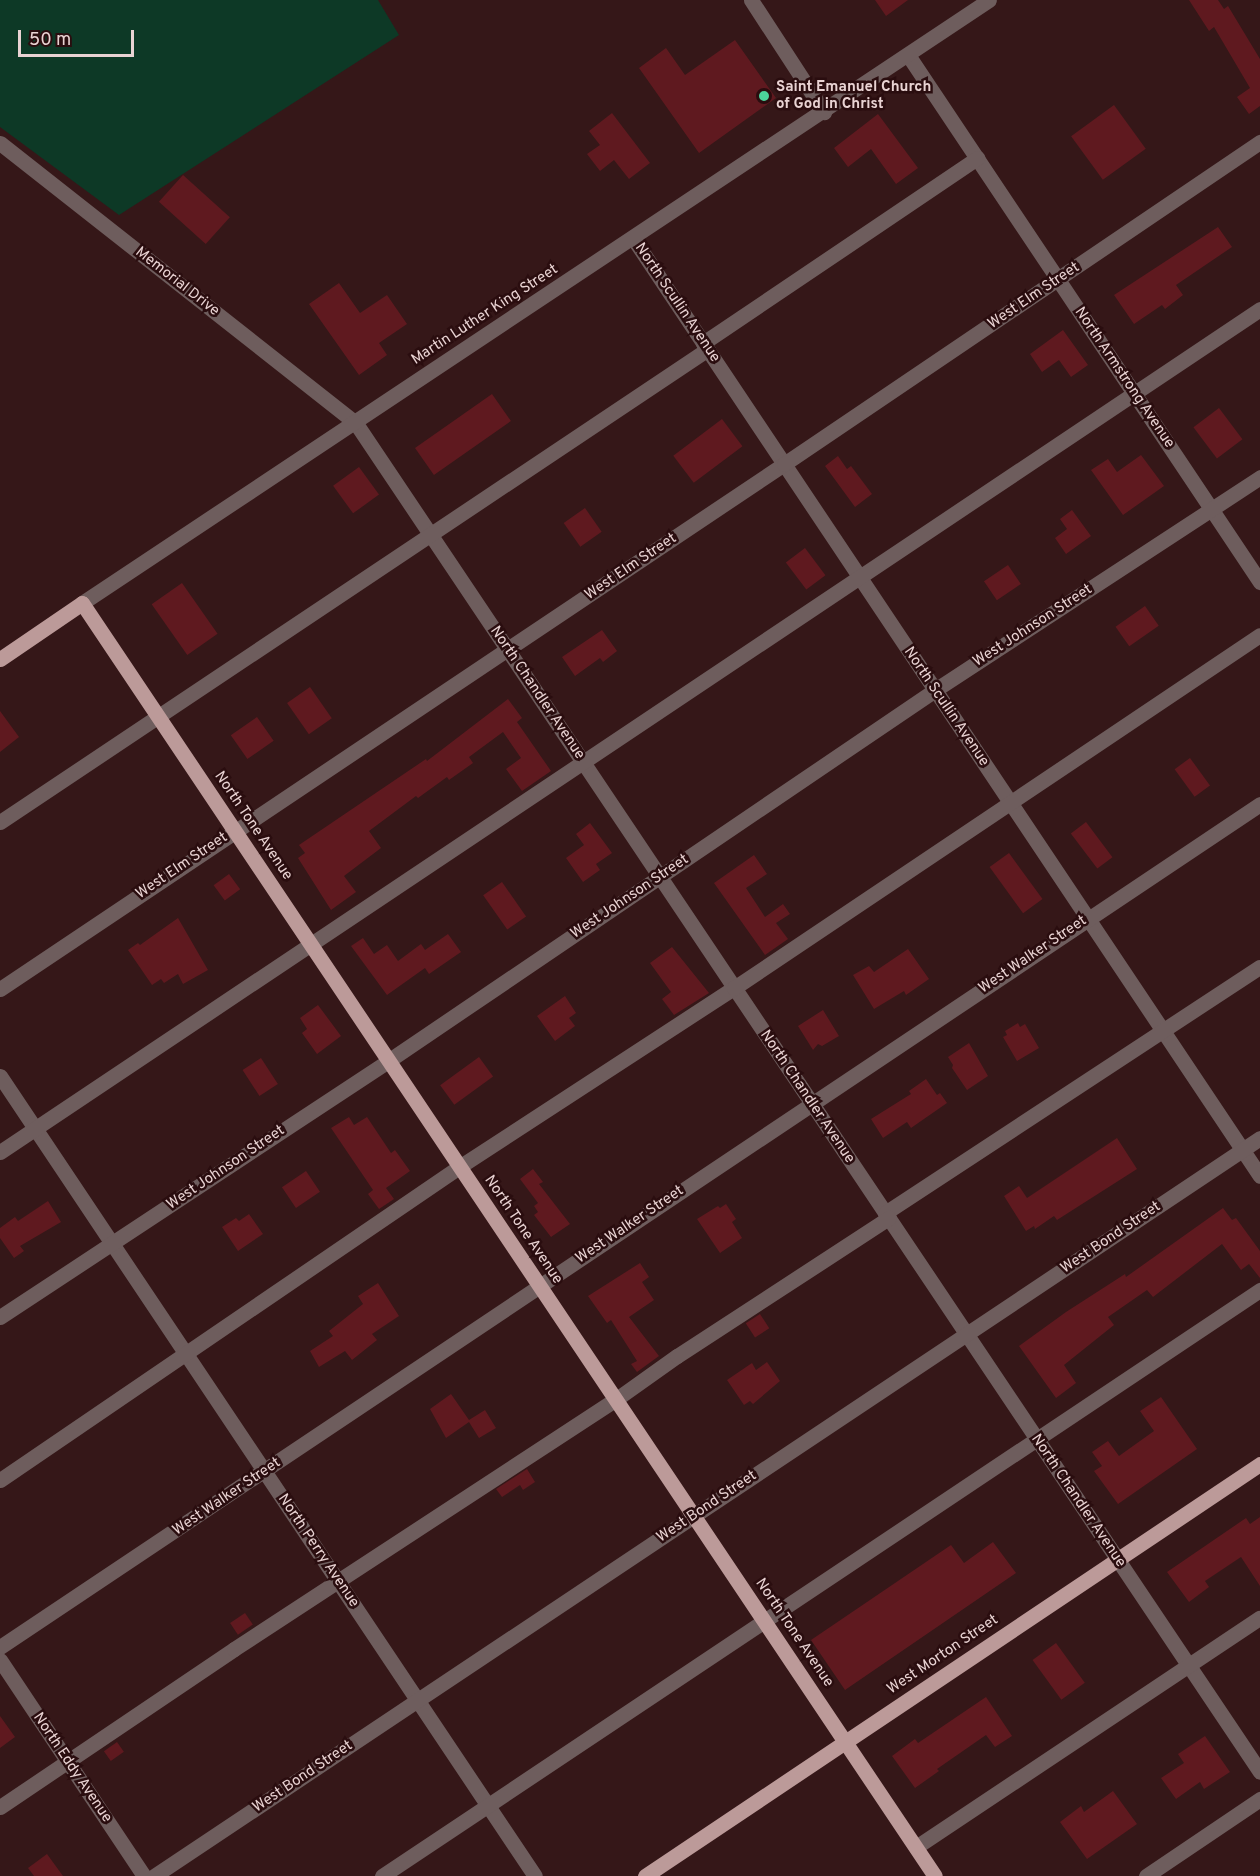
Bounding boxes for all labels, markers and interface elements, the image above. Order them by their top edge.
scale bar [21,18,136,56]
text: 50 m [29,29,71,52]
place label: Saint Emanuel Church of God in Christ [776,78,931,113]
marker: Saint Emanuel Church of God in Christ [757,89,771,103]
street label: North Scullin Avenue [630,240,724,366]
street label: Memorial Drive [131,244,223,320]
street label: West Elm Street [985,259,1083,333]
street label: Martin Luther King Street [408,261,562,369]
street label: North Armstrong Avenue [1070,304,1178,452]
street label: West Elm Street [582,530,680,604]
street label: West Johnson Street [970,581,1096,671]
street label: North Chandler Avenue [486,623,588,763]
street label: North Scullin Avenue [899,644,993,770]
street label: North Tone Avenue [210,768,296,884]
street label: West Elm Street [133,829,231,903]
street label: West Johnson Street [568,851,692,943]
street label: West Walker Street [975,912,1091,998]
street label: North Chandler Avenue [756,1027,858,1167]
street label: West Johnson Street [164,1122,288,1214]
street label: North Tone Avenue [480,1172,566,1288]
street label: West Walker Street [572,1182,688,1268]
street label: West Bond Street [1058,1198,1164,1278]
street label: North Chandler Avenue [1027,1431,1129,1571]
street label: West Walker Street [169,1454,285,1540]
street label: West Bond Street [654,1467,760,1547]
street label: North Perry Avenue [273,1491,363,1611]
street label: North Tone Avenue [751,1575,837,1691]
street label: West Morton Street [884,1611,1002,1699]
street label: North Eddy Avenue [28,1709,116,1827]
street label: West Bond Street [250,1737,356,1817]

